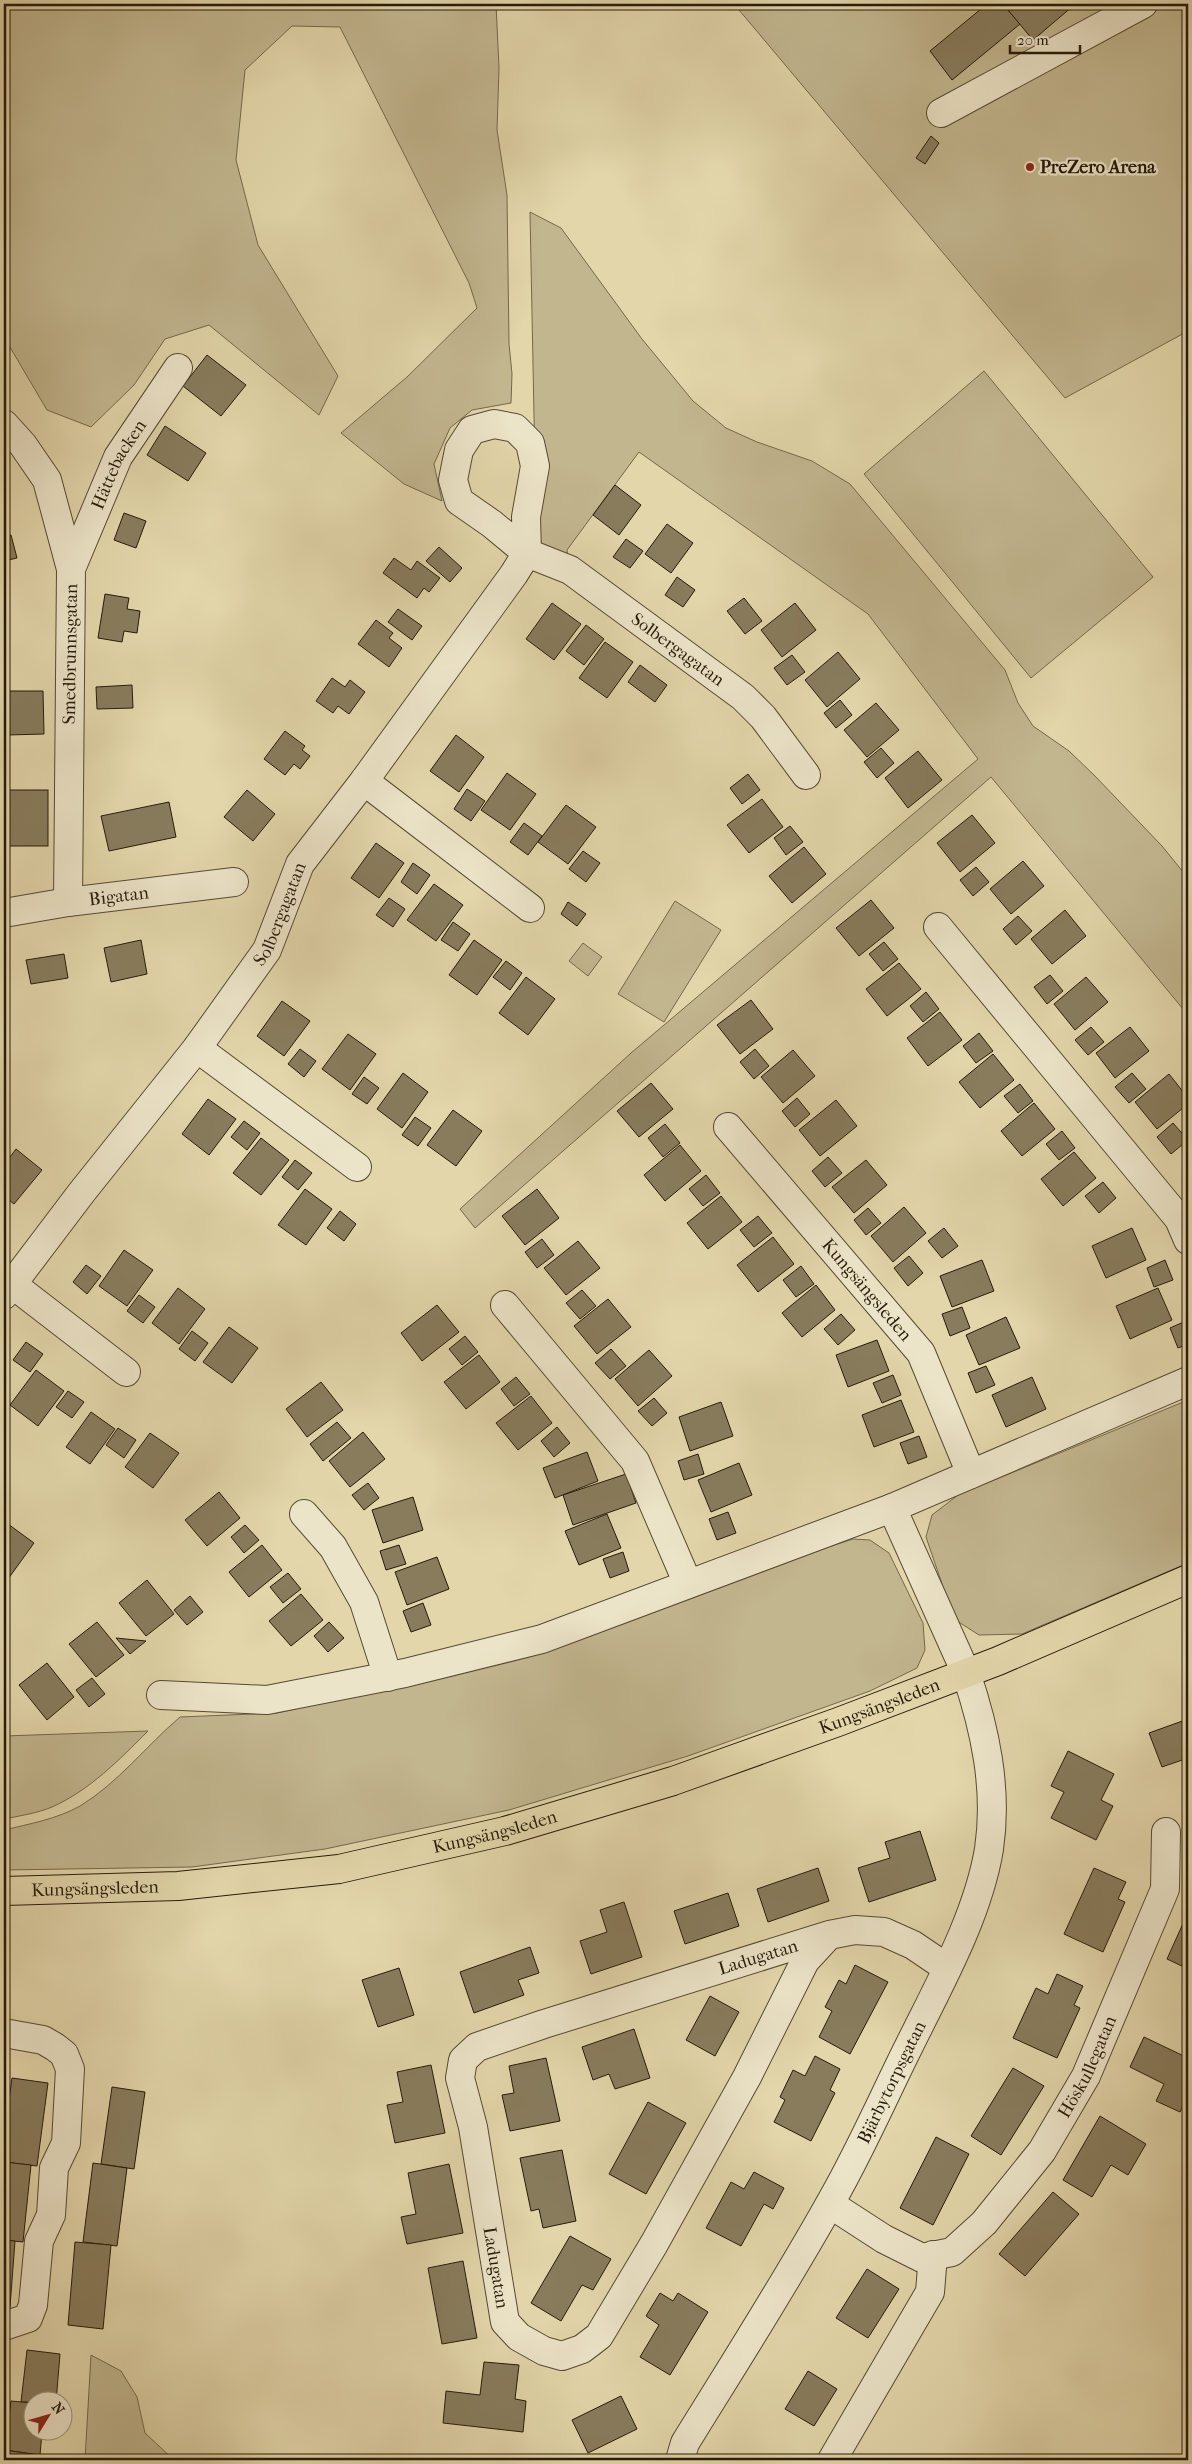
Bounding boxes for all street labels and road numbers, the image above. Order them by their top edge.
street label: Hättebacken [87,416,151,513]
street label: Smedbrunnsgatan [59,583,82,725]
street label: Solbergagatan [627,609,729,691]
street label: Solbergagatan [249,859,311,970]
street label: Bigatan [88,882,150,910]
street label: Kungsängsleden [817,1235,916,1346]
street label: Kungsängsleden [816,1674,943,1739]
street label: Kungsängsleden [431,1806,560,1858]
street label: Kungsängsleden [31,1877,160,1901]
street label: Ladugatan [716,1935,801,1980]
street label: Höskullegatan [1054,2012,1121,2122]
street label: Bjärbytorpsgatan [853,2017,931,2147]
street label: Ladugatan [479,2225,513,2311]

